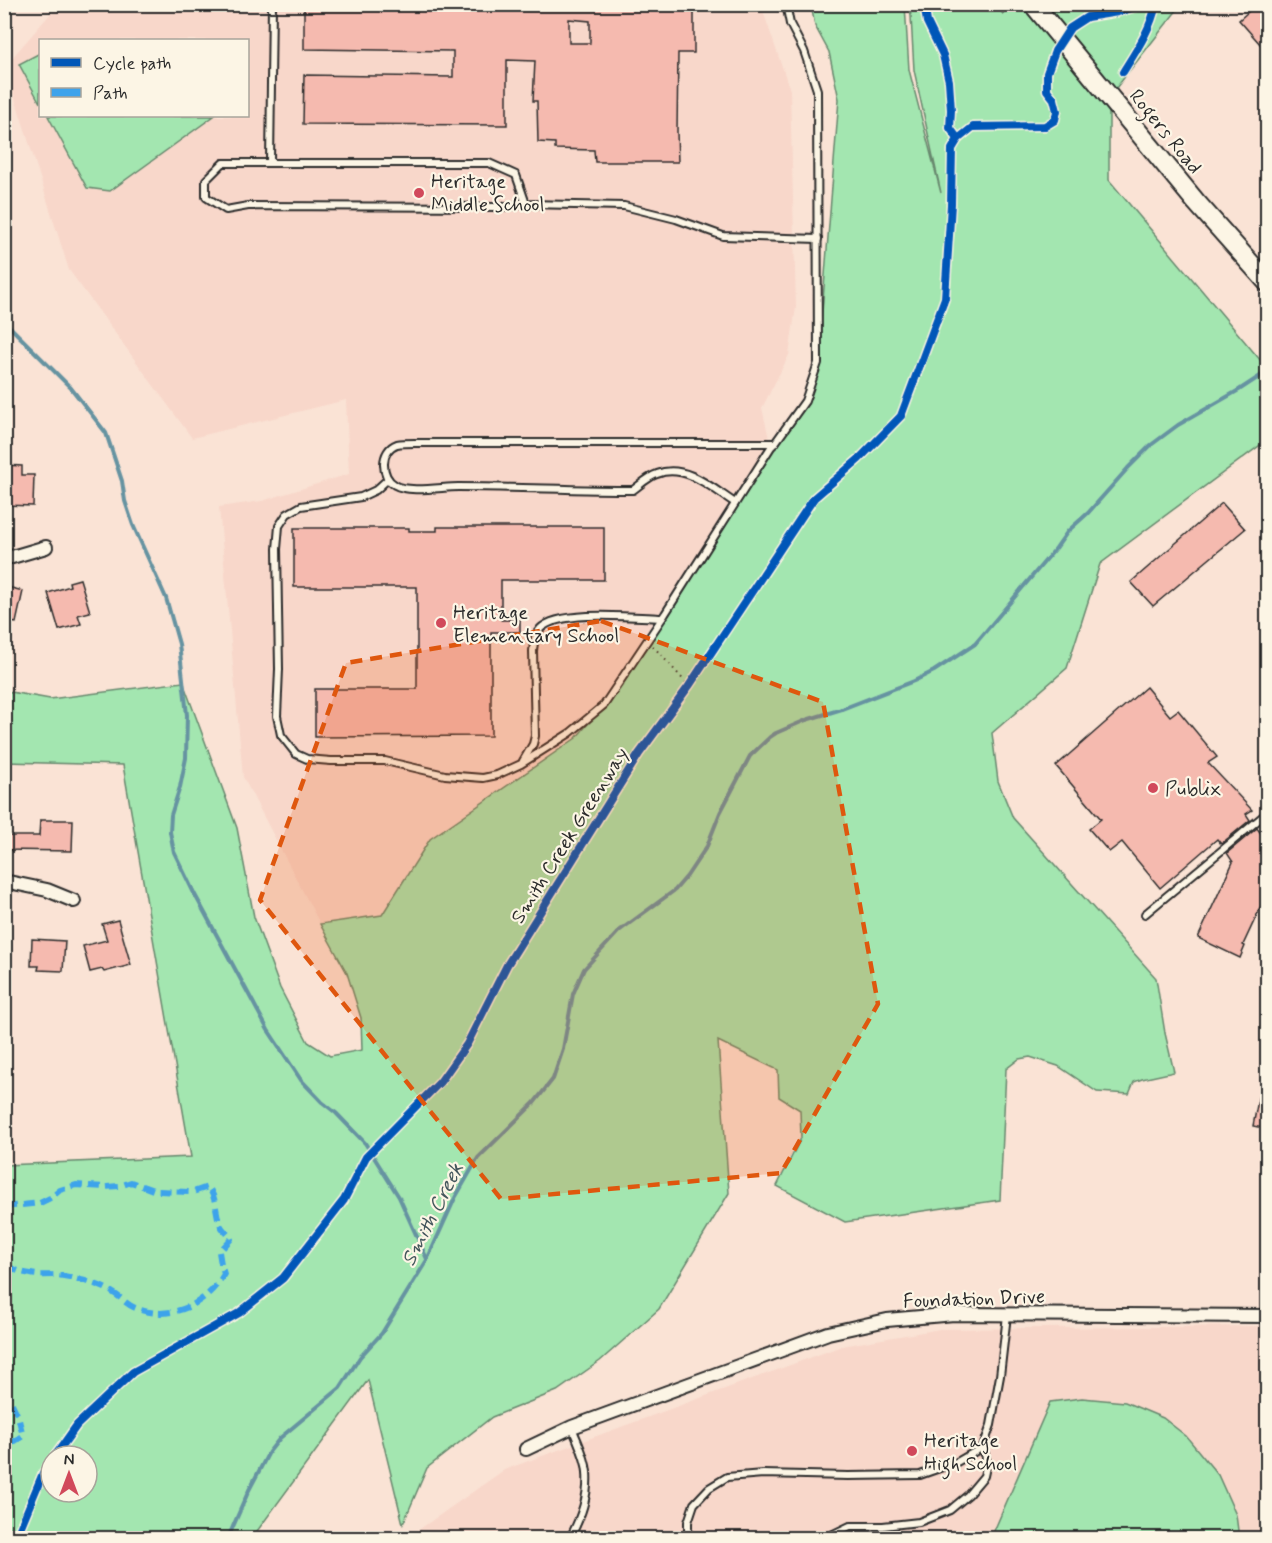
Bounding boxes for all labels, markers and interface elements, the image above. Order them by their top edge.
legend [39,39,249,117]
text: Cycle path [93,52,171,76]
text: Path [93,82,128,106]
street label: Rogers Road [1121,84,1207,181]
place label: Heritage Middle School [431,169,544,219]
marker: Heritage Middle School [412,186,426,200]
place label: Heritage Elementary School [453,600,619,650]
marker: Heritage Elementary School [434,616,448,630]
street label: Smith Creek Greenway [505,742,636,929]
place label: Publix [1165,776,1222,803]
marker: Publix [1146,781,1160,795]
water label: Smith Creek [395,1158,471,1271]
street label: Foundation Drive [903,1284,1045,1315]
place label: Heritage High School [924,1428,1017,1480]
north arrow [39,1444,99,1504]
marker: Heritage High School [905,1444,919,1458]
text: N [64,1450,74,1471]

